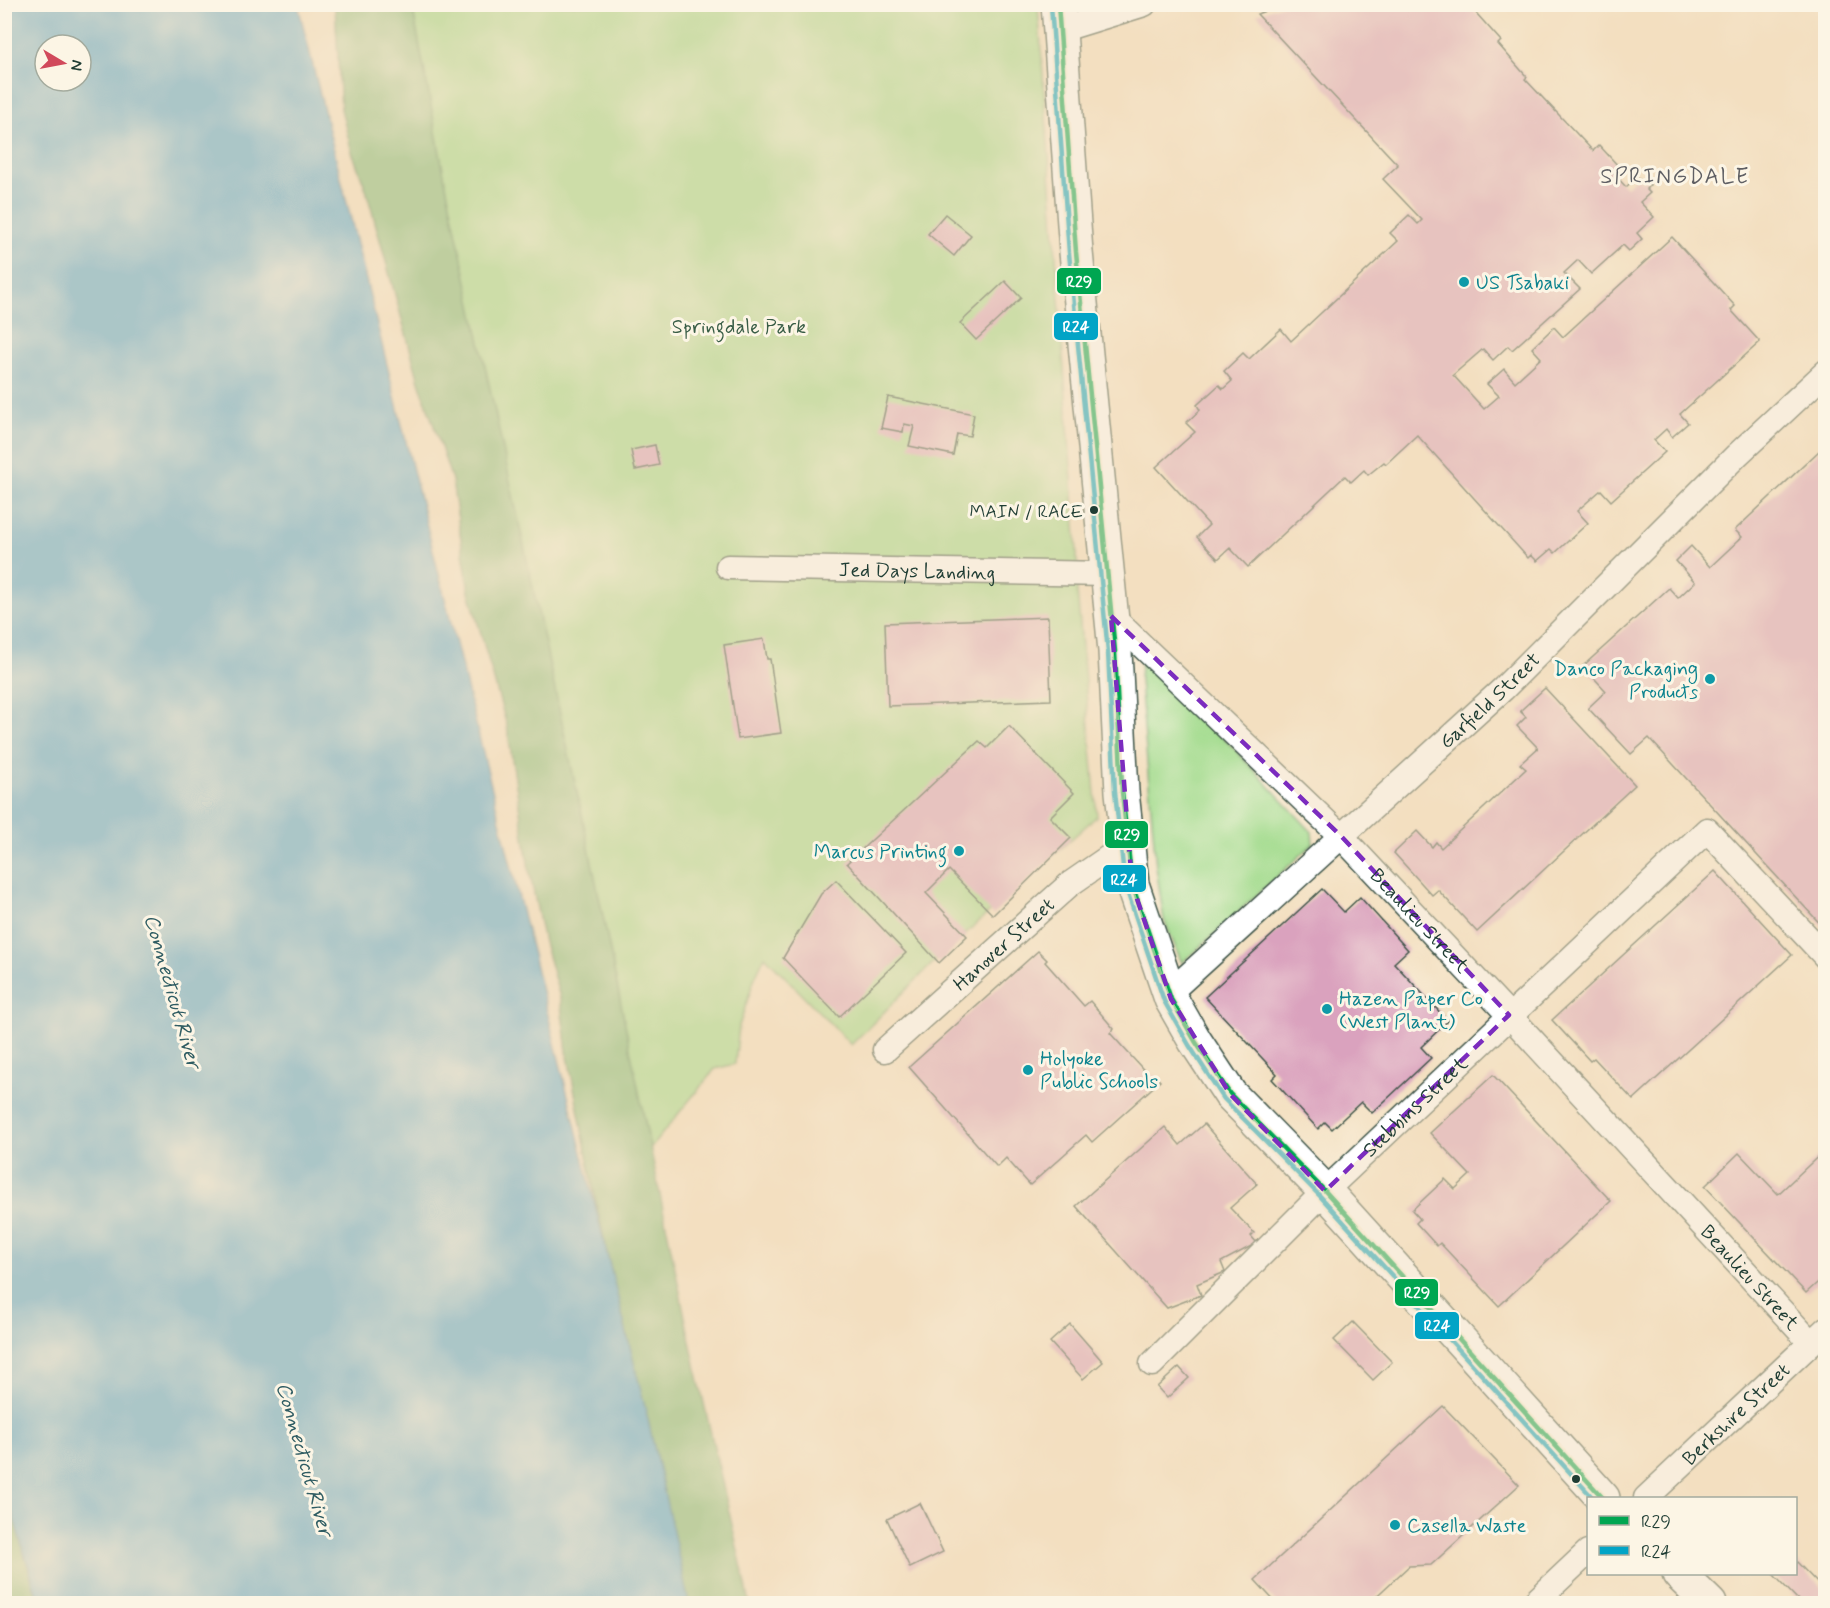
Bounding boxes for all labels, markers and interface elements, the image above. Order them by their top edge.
north arrow [33,33,93,93]
text: N [65,58,88,72]
district label: SPRINGDALE [1600,163,1750,191]
line badge: R29 [1056,267,1102,295]
place label: US Tsabaki [1476,270,1569,297]
text: R29 [1066,272,1092,293]
marker: US Tsabaki [1457,275,1471,289]
line badge: R24 [1053,312,1099,341]
park label: Springdale Park [672,314,806,343]
text: R24 [1063,317,1090,338]
place label: MAIN / RACE [970,500,1083,524]
marker: MAIN / RACE [1088,504,1100,516]
street label: Jed Days Landing [838,557,995,587]
street label: Garfield Street [1434,647,1547,756]
place label: Danco Packaging Products [1554,656,1698,706]
marker: Danco Packaging Products [1703,672,1717,686]
line badge: R29 [1104,820,1149,849]
text: R29 [1114,825,1140,846]
place label: Marcus Printing [814,839,947,868]
marker: Marcus Printing [952,844,966,858]
street label: Beaulieu Street [1363,863,1475,980]
line badge: R24 [1102,864,1147,893]
text: R24 [1111,870,1138,891]
street label: Hanover Street [948,892,1061,998]
water label: Connecticut River [137,911,208,1074]
place label: Hazen Paper Co (West Plant) [1339,986,1483,1036]
marker: Hazen Paper Co (West Plant) [1320,1002,1334,1016]
place label: Holyoke Public Schools [1040,1046,1158,1096]
street label: Stebbins Street [1357,1051,1474,1164]
marker: Holyoke Public Schools [1021,1063,1035,1077]
street label: Beaulieu Street [1694,1219,1805,1337]
line badge: R29 [1394,1278,1439,1307]
text: R29 [1404,1283,1430,1304]
line badge: R24 [1414,1311,1460,1340]
text: R24 [1424,1316,1451,1337]
street label: Berkshire Street [1677,1358,1797,1472]
water label: Connecticut River [269,1379,340,1542]
unlabelled marker [1570,1473,1582,1485]
legend [1587,1497,1797,1575]
text: R29 [1641,1510,1671,1534]
place label: Casella Waste [1407,1513,1527,1540]
marker: Casella Waste [1388,1518,1402,1532]
text: R24 [1641,1540,1671,1564]

